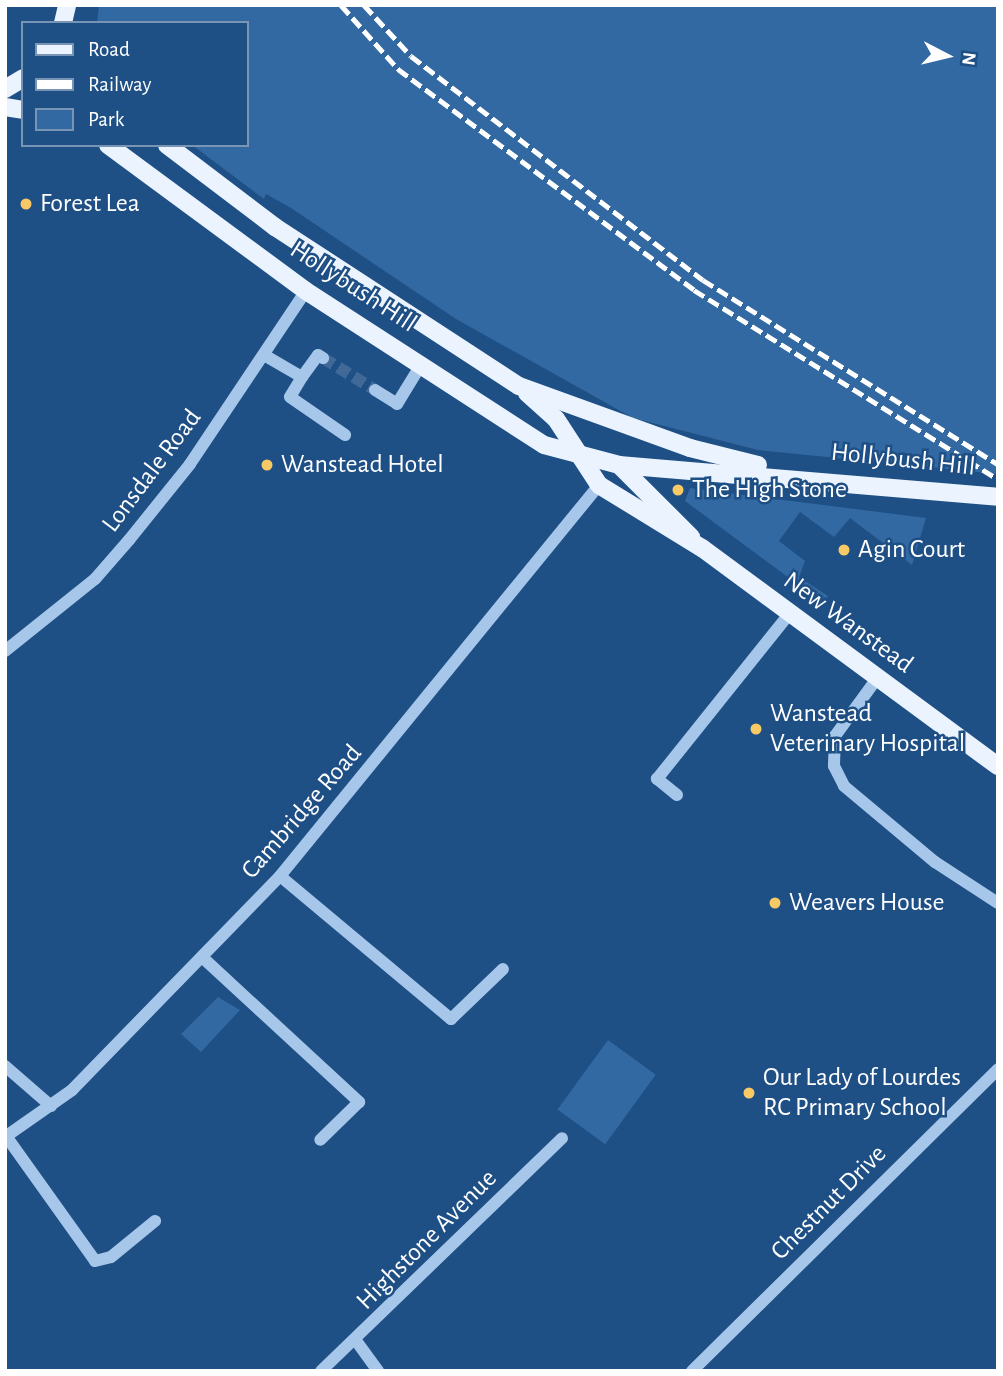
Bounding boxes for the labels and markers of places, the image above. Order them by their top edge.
place label: Forest Lea [40,188,140,220]
marker: Forest Lea [18,196,34,212]
place label: Wanstead Hotel [281,449,444,481]
marker: Wanstead Hotel [259,457,275,473]
place label: The High Stone [692,474,847,506]
marker: The High Stone [670,482,686,498]
place label: Agin Court [858,534,965,566]
marker: Agin Court [836,542,852,558]
place label: Wanstead Veterinary Hospital [770,698,965,760]
marker: Wanstead Veterinary Hospital [748,721,764,737]
place label: Weavers House [789,887,945,919]
marker: Weavers House [767,895,783,911]
place label: Our Lady of Lourdes RC Primary School [763,1062,961,1124]
marker: Our Lady of Lourdes RC Primary School [741,1085,757,1101]

